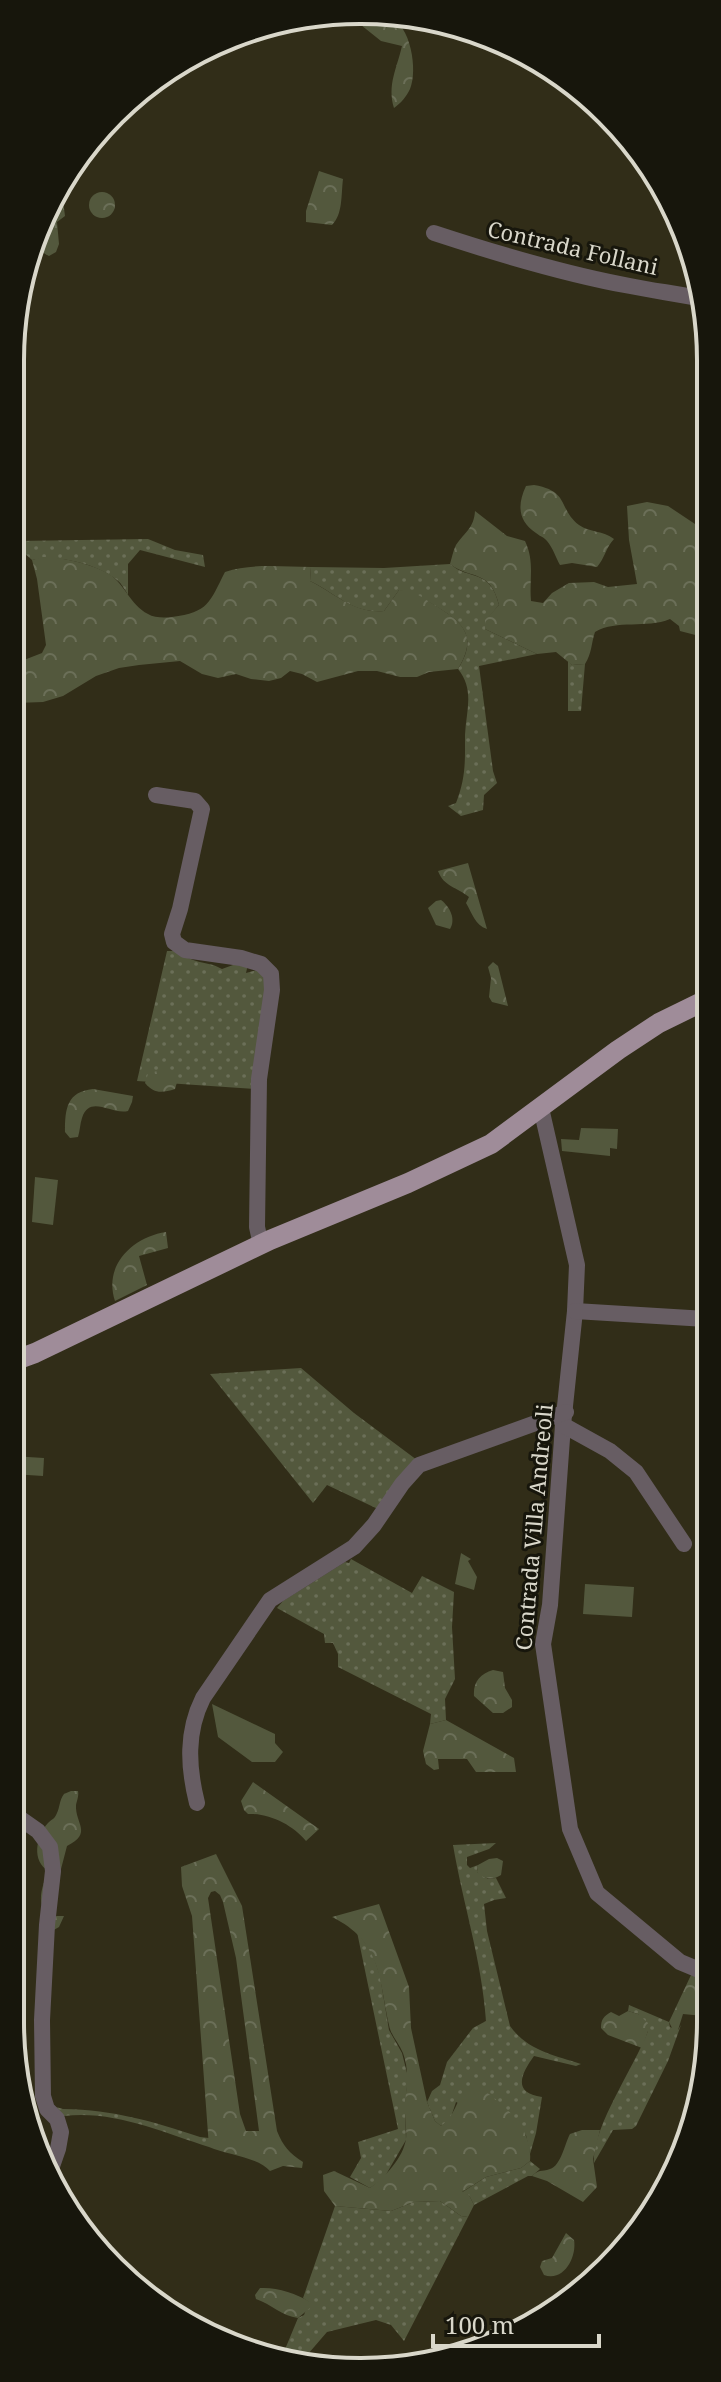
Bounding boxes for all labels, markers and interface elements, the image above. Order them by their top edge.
street label: Contrada Follani [485,213,661,281]
street label: Contrada Villa Andreoli [507,1402,559,1652]
scale bar [433,2298,599,2348]
text: 100 m [445,2308,514,2341]

